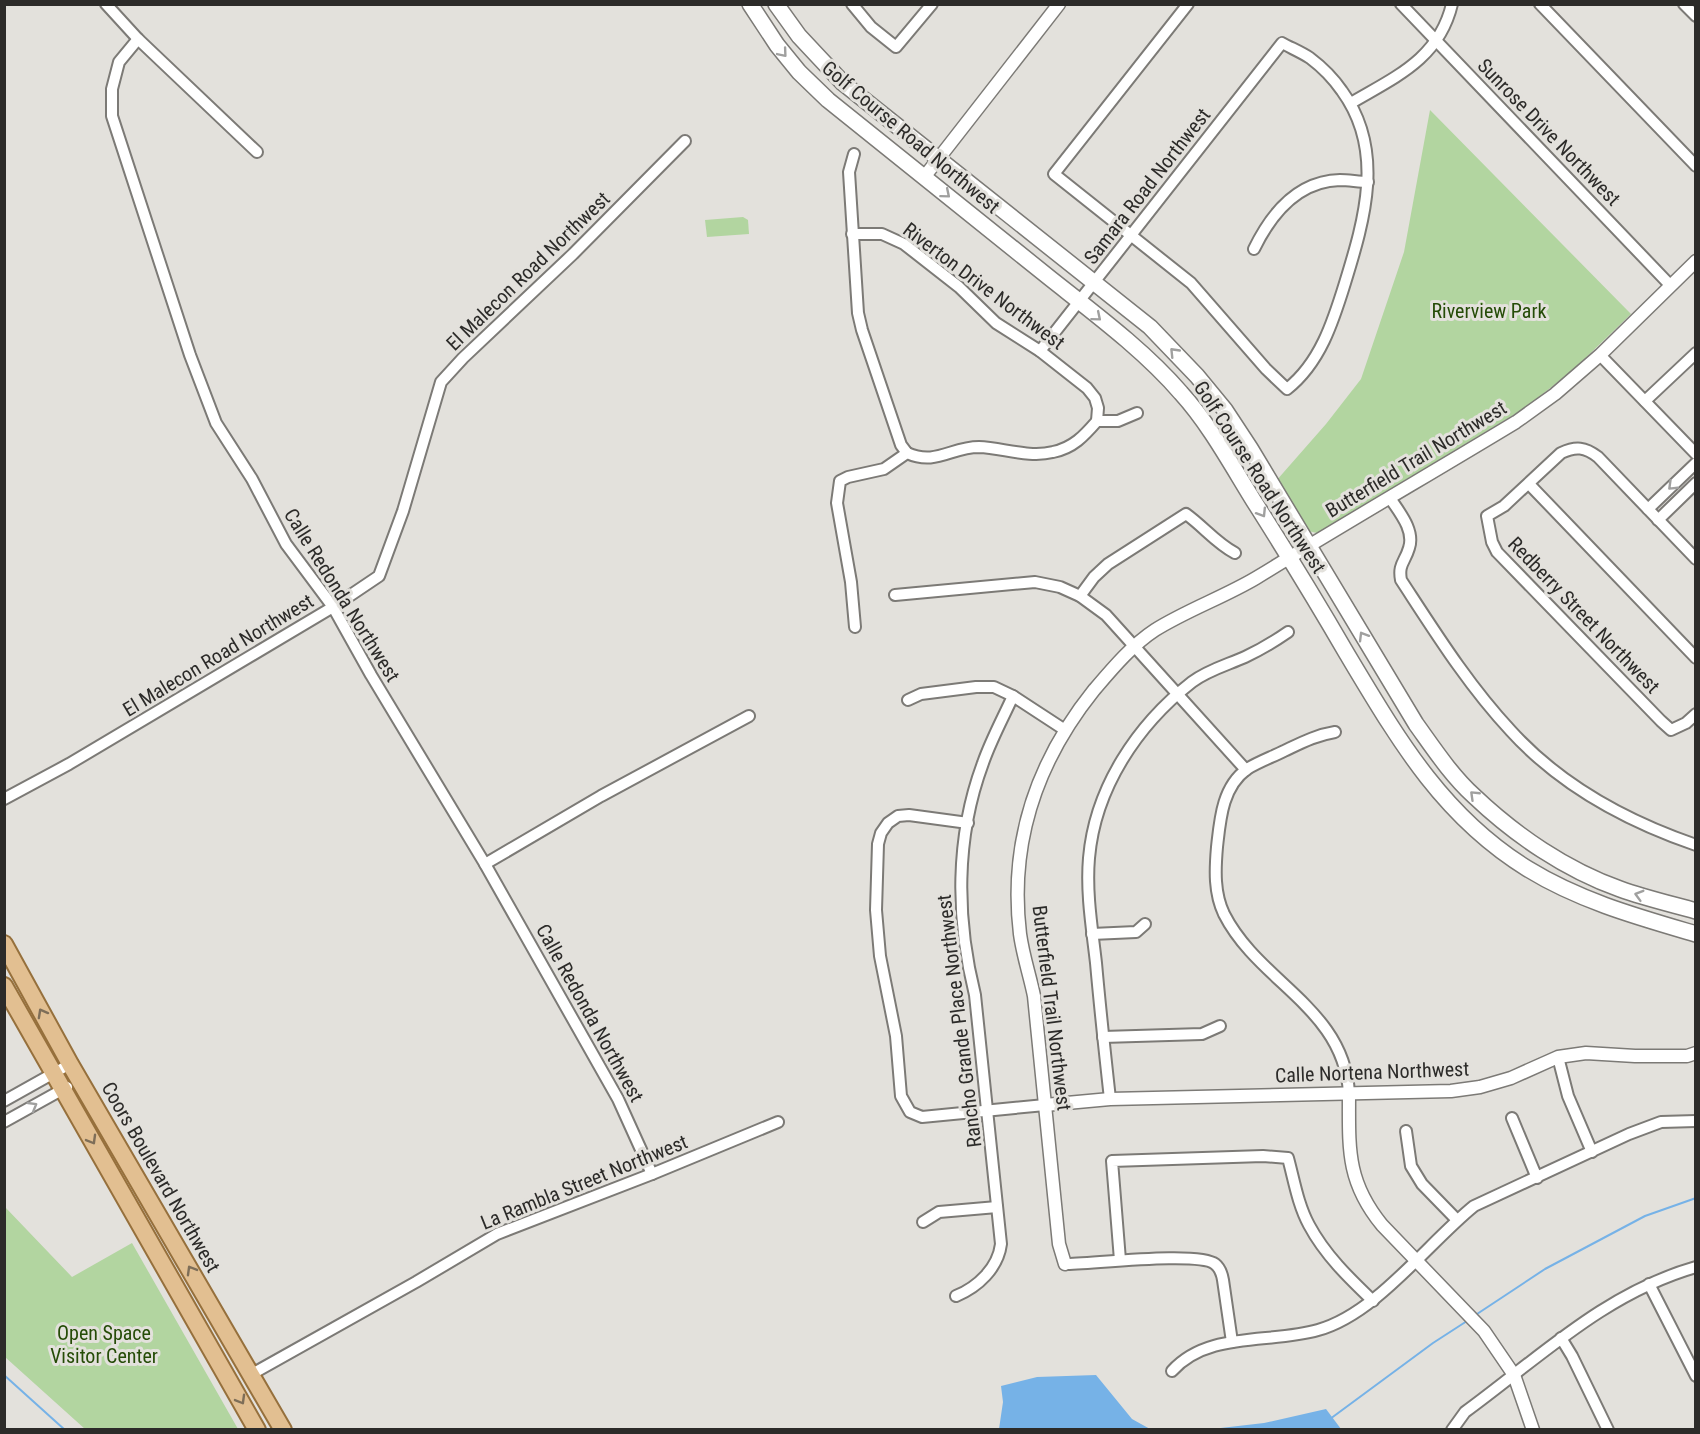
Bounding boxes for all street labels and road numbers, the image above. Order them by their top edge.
street label: Sunrose Drive Northwest [1473,53,1626,211]
street label: Golf Course Road Northwest [817,56,1005,218]
street label: Samara Road Northwest [1079,103,1215,269]
street label: El Malecon Road Northwest [441,187,615,355]
street label: Riverton Drive Northwest [898,217,1070,355]
street label: Golf Course Road Northwest [1189,376,1331,578]
street label: Butterfield Trail Northwest [1321,395,1511,522]
street label: Calle Redonda Northwest [279,504,405,686]
street label: Redberry Street Northwest [1503,532,1665,698]
street label: El Malecon Road Northwest [118,589,318,721]
street label: Rancho Grande Place Northwest [932,893,986,1149]
street label: Butterfield Trail Northwest [1028,904,1077,1112]
street label: Calle Redonda Northwest [531,920,649,1106]
street label: Calle Nortena Northwest [1275,1057,1470,1087]
street label: Coors Boulevard Northwest [97,1077,225,1277]
street label: La Rambla Street Northwest [477,1129,691,1235]

